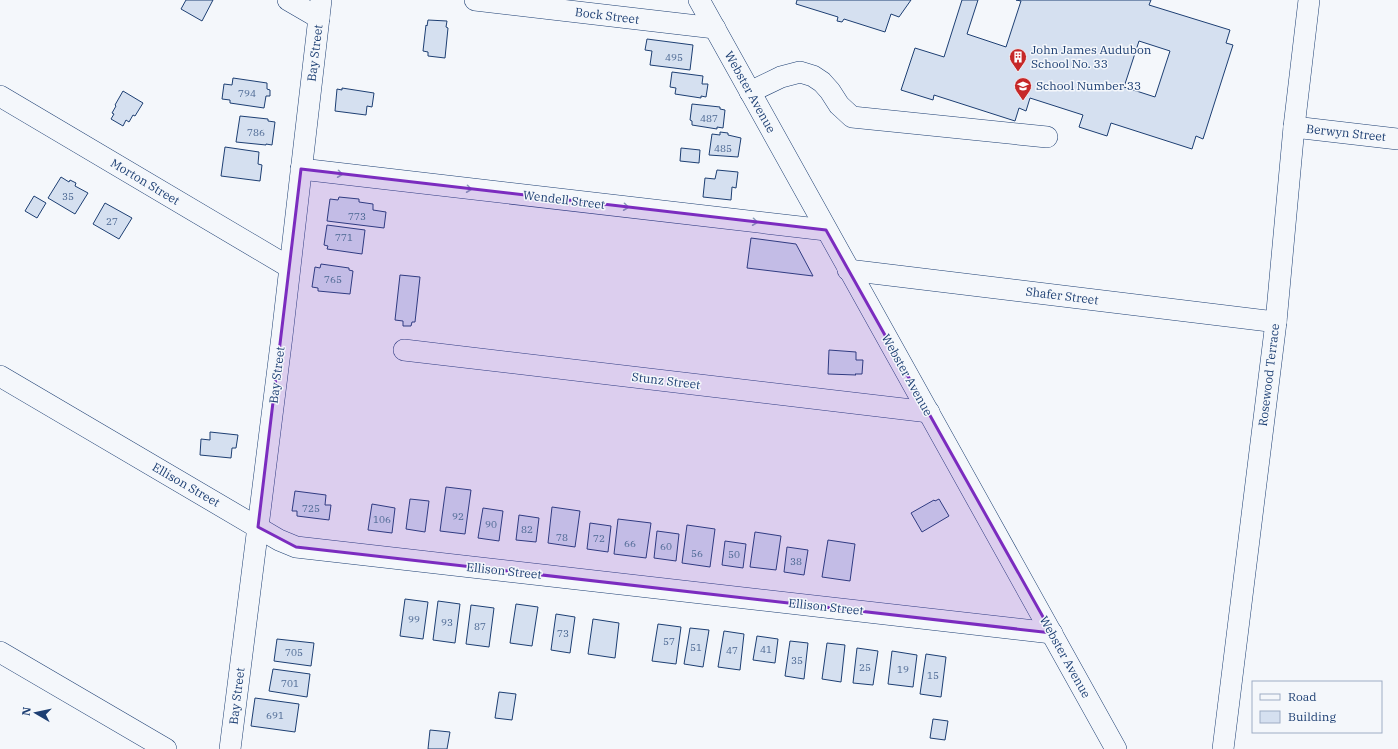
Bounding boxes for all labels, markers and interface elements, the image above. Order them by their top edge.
street label: Bock Street [574,4,640,27]
street label: Bay Street [304,24,325,82]
place label: John James Audubon School No. 33 [1031,42,1152,71]
building icon: John James Audubon School No. 33 [1008,47,1028,72]
street label: Webster Avenue [722,48,779,135]
house number: 495 [665,51,683,64]
school or university icon: School Number 33 [1013,76,1033,101]
place label: School Number 33 [1036,78,1141,93]
house number: 794 [238,87,256,100]
house number: 487 [700,112,718,125]
street label: Berwyn Street [1305,121,1387,144]
house number: 786 [247,126,265,139]
house number: 485 [714,142,732,155]
street label: Morton Street [108,155,182,208]
one-way arrow [337,169,343,178]
one-way arrow [466,184,472,193]
street label: Wendell Street [522,187,606,212]
house number: 35 [62,190,74,203]
one-way arrow [623,202,629,211]
house number: 773 [348,210,366,223]
house number: 27 [106,215,118,228]
one-way arrow [752,217,758,226]
house number: 771 [335,231,353,244]
house number: 765 [324,273,342,286]
street label: Shafer Street [1025,284,1099,307]
street label: Rosewood Terrace [1255,323,1282,427]
street label: Webster Avenue [879,331,936,418]
street label: Bay Street [266,346,287,404]
street label: Stunz Street [631,369,701,392]
street label: Ellison Street [150,459,223,510]
house number: 725 [302,502,320,515]
house number: 92 [452,510,464,523]
house number: 106 [373,513,391,526]
house number: 90 [485,518,497,531]
house number: 82 [521,523,533,536]
house number: 78 [556,531,568,544]
house number: 72 [593,532,605,545]
house number: 66 [624,537,636,550]
house number: 60 [660,540,672,553]
house number: 56 [691,547,703,560]
house number: 50 [728,548,740,561]
house number: 38 [790,555,802,568]
street label: Ellison Street [466,559,542,582]
street label: Ellison Street [788,595,864,618]
house number: 99 [408,613,420,626]
street label: Webster Avenue [1037,613,1094,700]
house number: 93 [441,616,453,629]
house number: 87 [474,620,486,633]
house number: 73 [557,627,569,640]
house number: 57 [663,635,675,648]
house number: 51 [690,641,702,654]
house number: 41 [760,643,772,656]
house number: 47 [726,644,738,657]
house number: 705 [285,646,303,659]
house number: 35 [791,654,803,667]
house number: 25 [859,661,871,674]
house number: 19 [897,663,909,676]
street label: Bay Street [226,667,247,725]
house number: 15 [927,669,939,682]
house number: 701 [281,677,299,690]
legend [1252,681,1382,733]
text: Road [1288,689,1317,704]
north arrow [16,693,56,733]
text: N [19,706,34,717]
house number: 691 [266,709,284,722]
text: Building [1288,709,1336,724]

